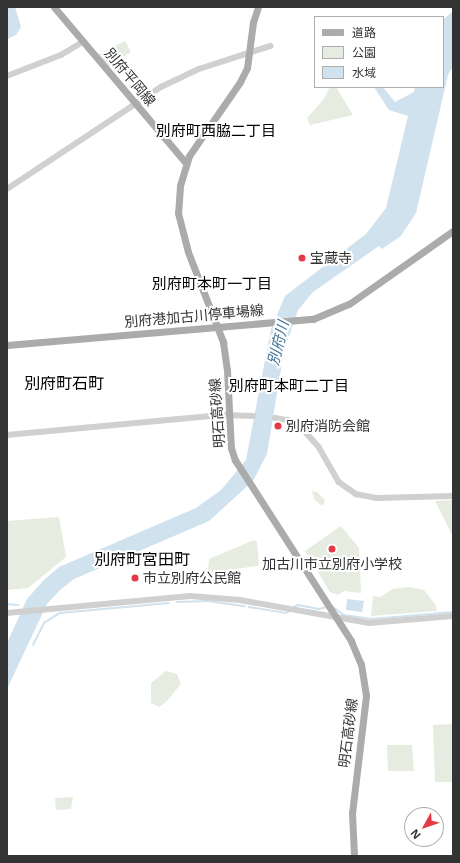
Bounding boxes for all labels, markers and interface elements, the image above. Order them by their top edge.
legend [314,16,444,88]
text: 道路 [352,24,376,41]
text: 公園 [352,44,376,61]
street label: 別府平岡線 [101,45,159,109]
text: 水域 [352,64,376,81]
district label: 別府町西脇二丁目 [156,122,276,140]
place label: 宝蔵寺 [310,250,352,266]
marker: 宝蔵寺 [297,253,307,263]
district label: 別府町本町一丁目 [152,275,272,293]
street label: 別府港加古川停車場線 [124,302,264,330]
water label: 別府川 [264,319,292,367]
district label: 別府町石町 [24,373,104,393]
street label: 明石高砂線 [206,377,228,449]
district label: 別府町本町二丁目 [229,377,349,395]
place label: 別府消防会館 [286,418,370,434]
marker: 別府消防会館 [273,421,283,431]
marker: 加古川市立別府小学校 [327,544,337,554]
district label: 別府町宮田町 [94,549,190,569]
place label: 加古川市立別府小学校 [262,556,402,572]
place label: 市立別府公民館 [143,570,241,586]
marker: 市立別府公民館 [130,573,140,583]
street label: 明石高砂線 [335,697,361,769]
north arrow [404,807,444,847]
text: N [407,826,424,843]

